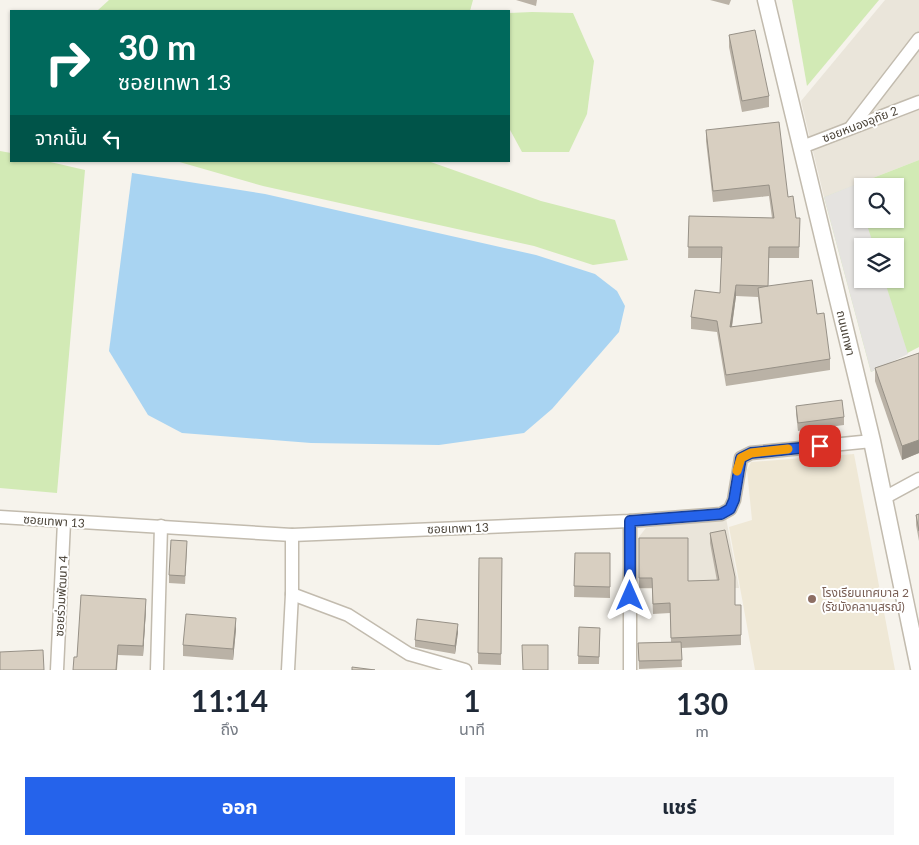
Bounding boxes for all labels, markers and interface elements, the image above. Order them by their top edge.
text: 30 m [118,25,196,67]
icon: right [35,30,100,95]
text: ซอยเทพา 13 [118,68,231,95]
street label: ซอยหนองอุทัย 2 [820,103,900,145]
icon: left [98,125,126,153]
text: จากนั้น [35,126,88,149]
map controls [854,178,904,288]
button: search [854,178,904,228]
button: layers [854,238,904,288]
street label: ถนนเทพา [834,309,858,357]
pin [799,425,841,467]
icon: arrive [806,432,834,460]
street label: ซอยเทพา 13 [23,511,85,531]
street label: ซอยเทพา 13 [427,519,489,537]
street label: ซอยร่วมพัฒนา 4 [51,555,71,637]
position arrow [603,569,655,621]
place label: โรงเรียนเทศบาล 2 (รัชมังคลานุสรณ์) [822,585,909,614]
marker: โรงเรียนเทศบาล 2 (รัชมังคลานุสรณ์) [806,593,818,605]
text: 11:14 [191,682,268,718]
text: 1 [463,682,481,718]
text: 130 [676,685,728,721]
text: ถึง [220,719,239,738]
text: นาที [459,719,485,738]
text: m [695,721,709,740]
button: ออก [25,777,455,835]
button: แชร์ [465,777,894,835]

